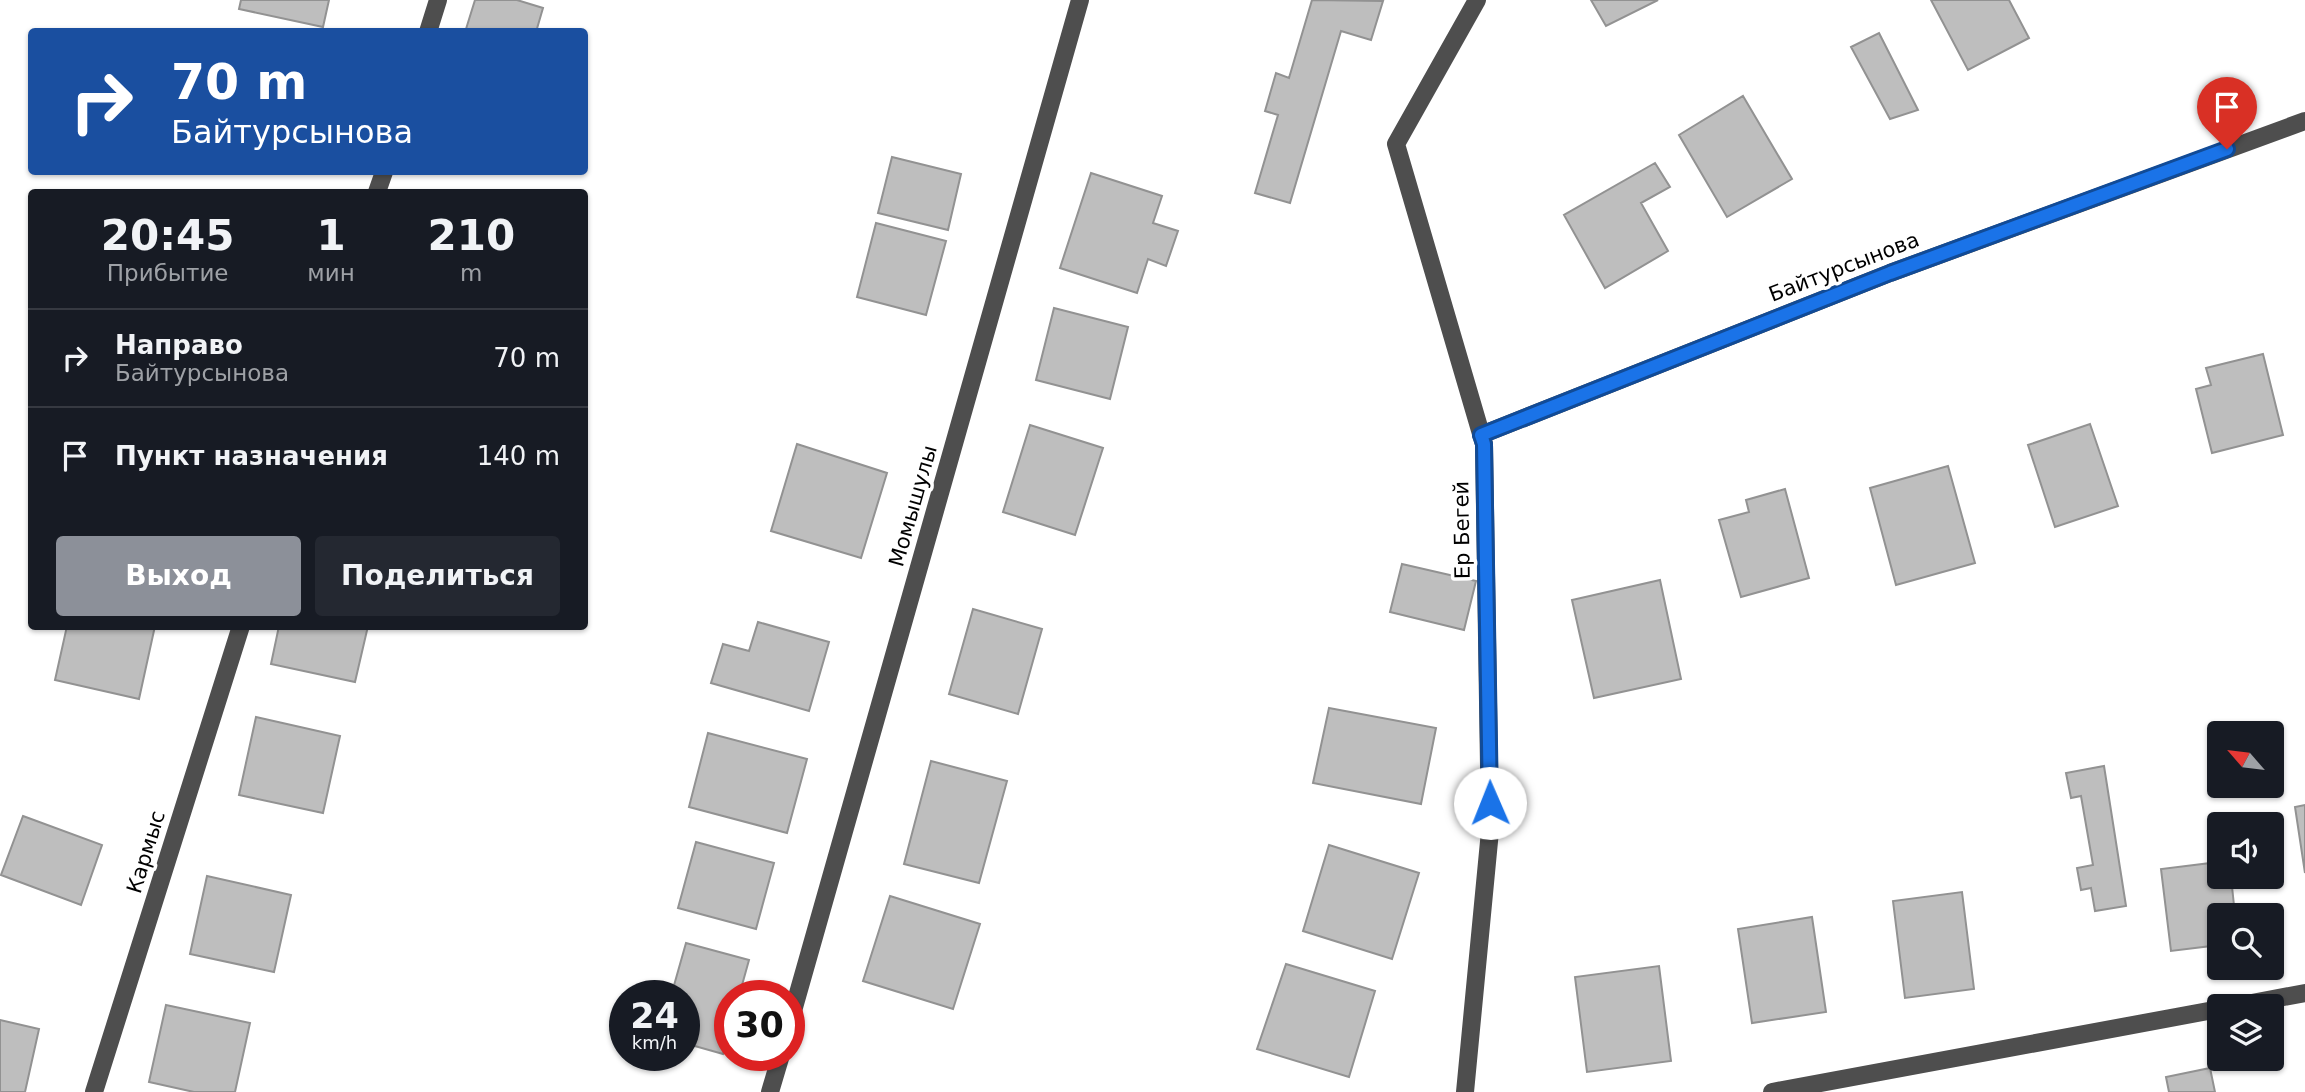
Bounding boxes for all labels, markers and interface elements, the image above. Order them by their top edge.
text: 70 m [171,54,307,111]
icon: right [56,56,147,147]
pin [2197,77,2257,149]
icon: arrive [2208,88,2246,126]
text: Байтурсынова [171,113,413,151]
text: 20:45 [101,211,235,260]
text: 1 [316,211,346,260]
text: 210 [427,211,515,260]
street label: Байтурсынова [1766,227,1922,307]
text: Прибытие [107,260,229,286]
text: мин [307,260,355,286]
text: m [460,260,483,286]
text: Направо [115,330,243,360]
icon: right [56,339,94,377]
text: 70 m [493,343,560,373]
text: Байтурсынова [115,360,289,386]
icon: arrive [56,437,94,475]
text: Пункт назначения [115,441,388,471]
text: 140 m [477,441,560,471]
street label: Момышулы [884,443,942,569]
street label: Ер Бегей [1449,481,1475,579]
button: Выход [56,536,301,616]
button: Поделиться [315,536,560,616]
north arrow [2207,721,2284,798]
map controls [2207,721,2284,1071]
position arrow [1453,766,1527,840]
street label: Кармыс [122,808,170,896]
button: sound [2207,812,2284,889]
button: search [2207,903,2284,980]
speed limit sign: 30 [714,980,805,1071]
button: layers [2207,994,2284,1071]
text: 24 [630,996,679,1036]
text: km/h [632,1032,677,1053]

